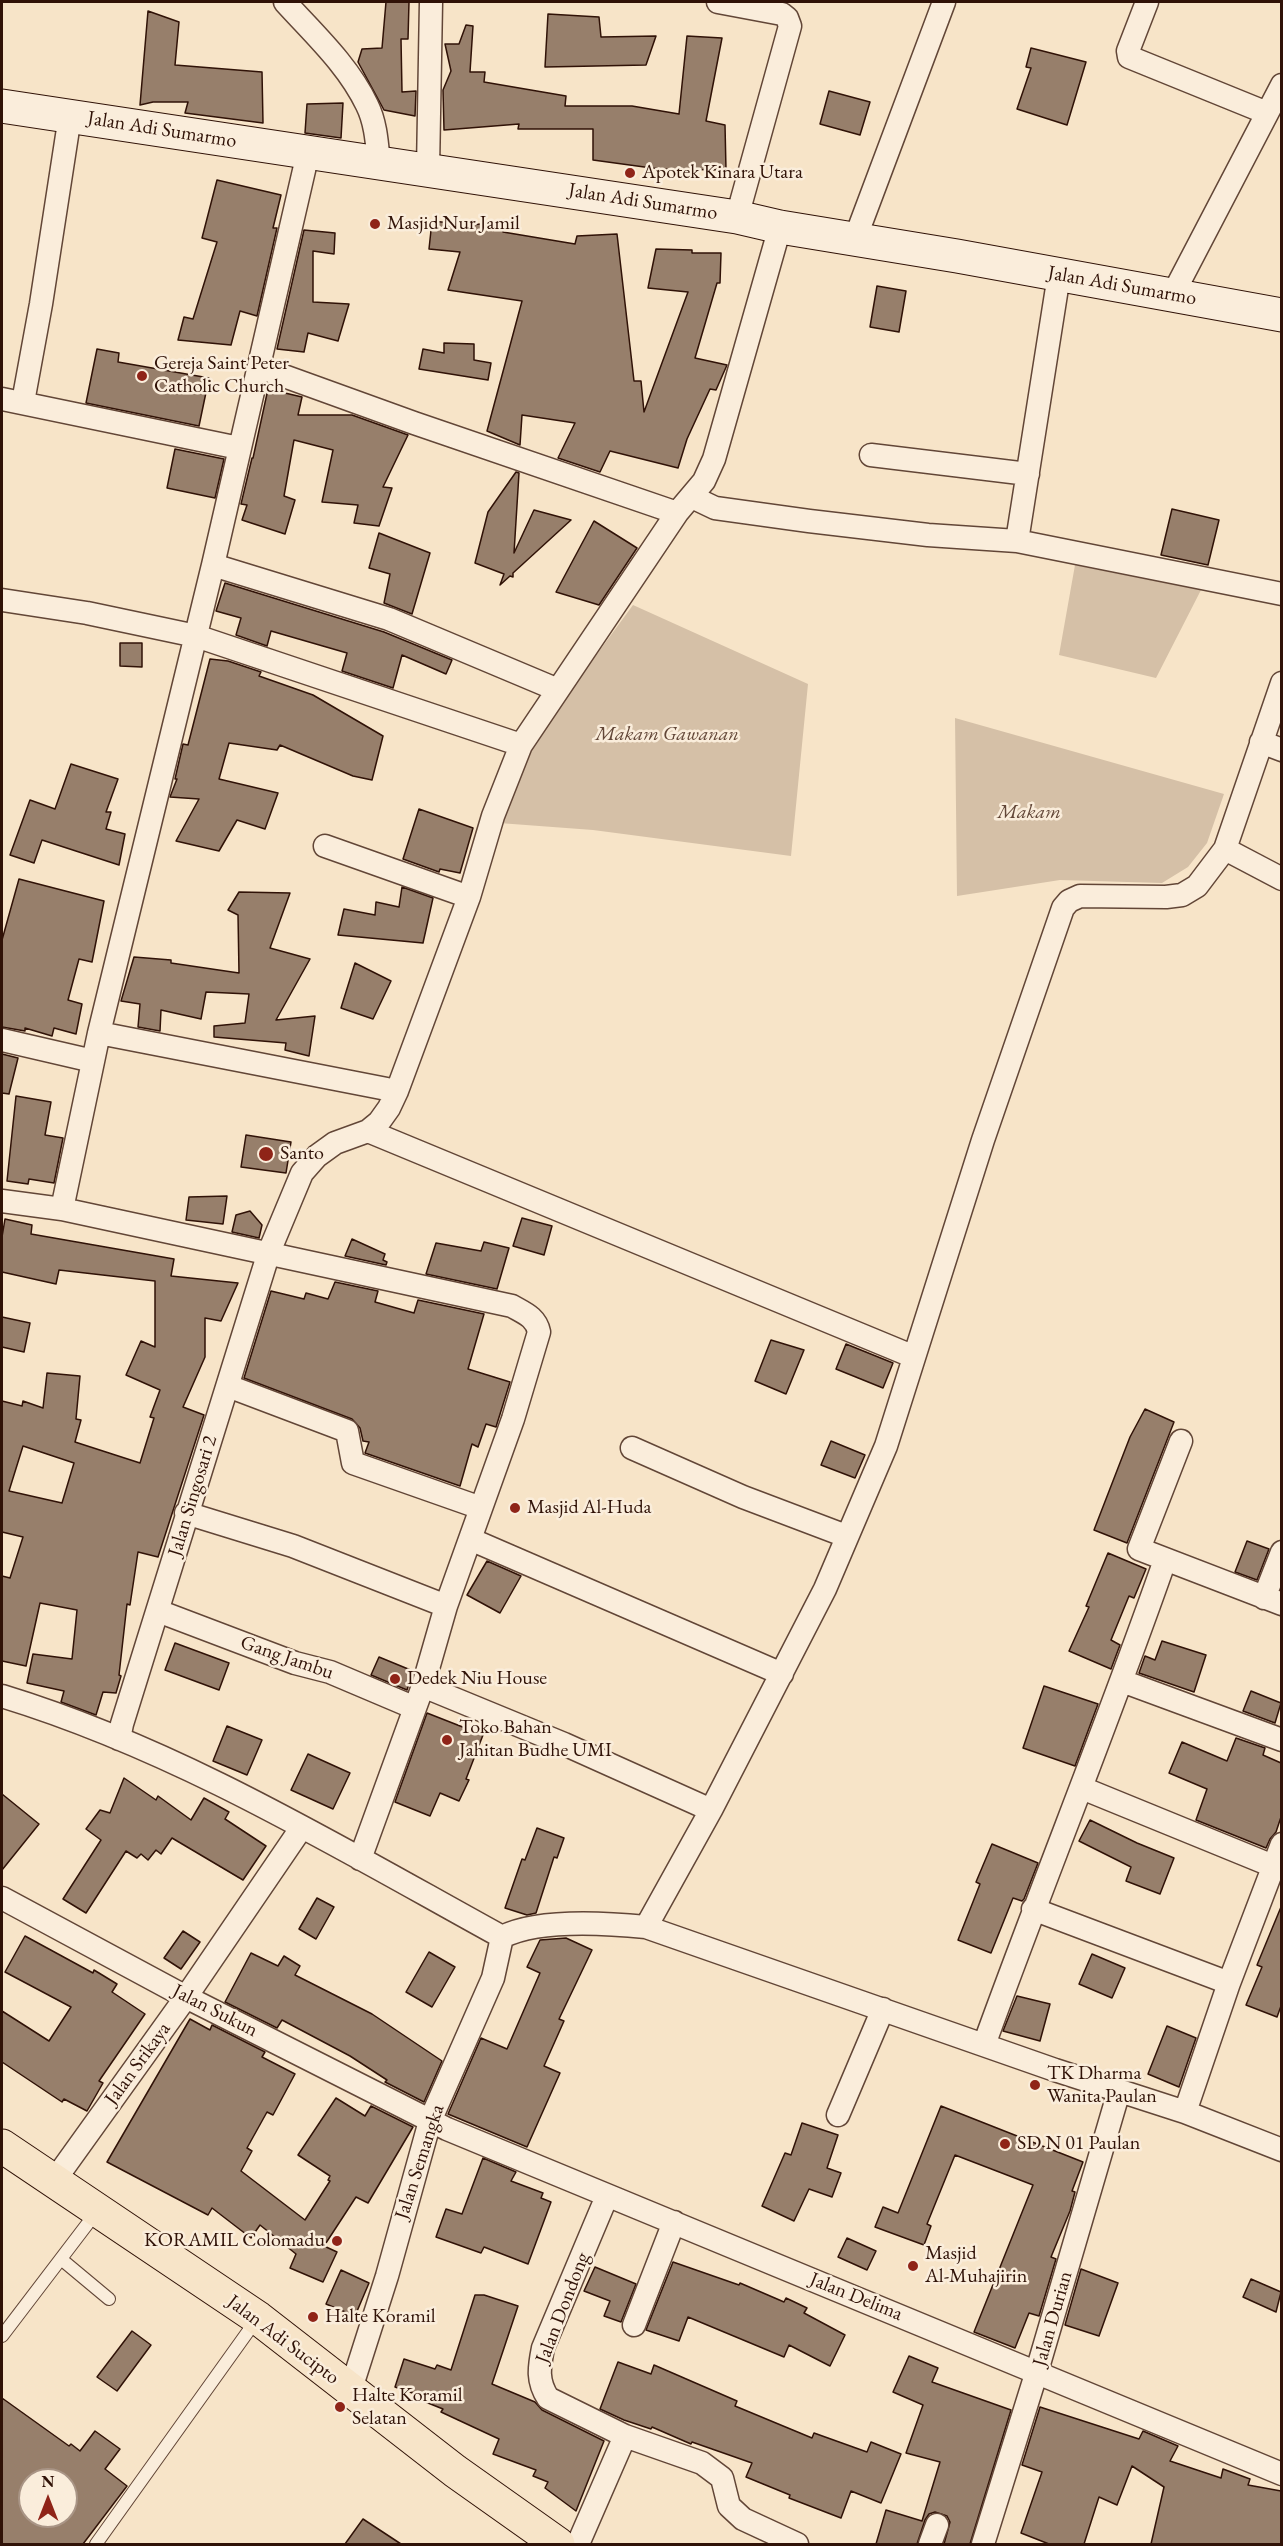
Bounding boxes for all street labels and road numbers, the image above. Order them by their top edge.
street label: Jalan Adi Sumarmo [86,106,238,154]
street label: Jalan Adi Sumarmo [567,178,719,226]
street label: Jalan Adi Sumarmo [1046,261,1198,311]
street label: Jalan Singosari 2 [163,1433,223,1559]
street label: Gang Jambu [237,1631,337,1685]
street label: Jalan Sukun [168,1979,262,2043]
street label: Jalan Srikaya [100,2018,176,2110]
street label: Jalan Semangka [390,2102,450,2222]
street label: Jalan Dondong [531,2249,595,2367]
street label: Jalan Delima [806,2267,906,2327]
street label: Jalan Durian [1028,2269,1078,2369]
street label: Jalan Adi Sucipto [222,2290,344,2390]

